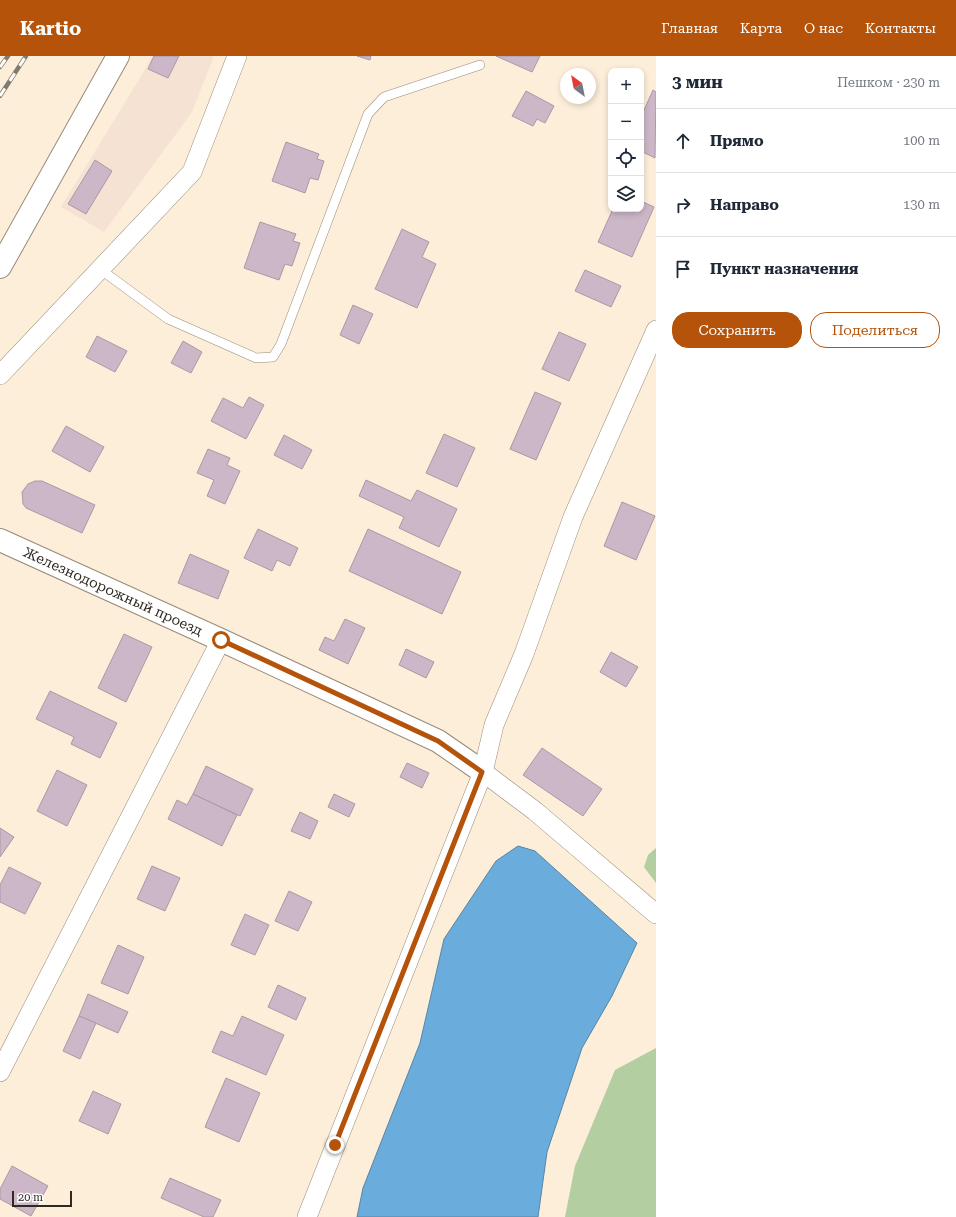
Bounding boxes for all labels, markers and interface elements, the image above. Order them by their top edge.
text: Kartio [20,17,81,40]
text: Главная [661,20,718,36]
text: Карта [740,20,782,36]
text: О нас [804,20,843,36]
text: Контакты [865,20,936,36]
north arrow [560,68,596,104]
map controls [608,68,644,212]
button: + [608,68,644,104]
text: 3 мин [672,72,723,92]
text: Пешком · 230 m [837,75,940,90]
button: − [608,104,644,140]
icon: ahead [672,130,694,152]
text: Прямо [710,132,764,150]
text: 100 m [903,133,940,148]
button: locate [608,140,644,176]
button: layers [608,176,644,212]
icon: right [672,194,694,216]
text: Направо [710,196,779,214]
text: 130 m [903,197,940,212]
icon: arrive [672,258,694,280]
text: Пункт назначения [710,260,858,278]
button: Сохранить [672,312,802,348]
button: Поделиться [810,312,940,348]
street label: Железнодорожный проезд [21,544,205,639]
route start [212,631,230,649]
route end [326,1136,344,1154]
scale bar [12,1189,72,1208]
text: 20 m [18,1191,43,1204]

